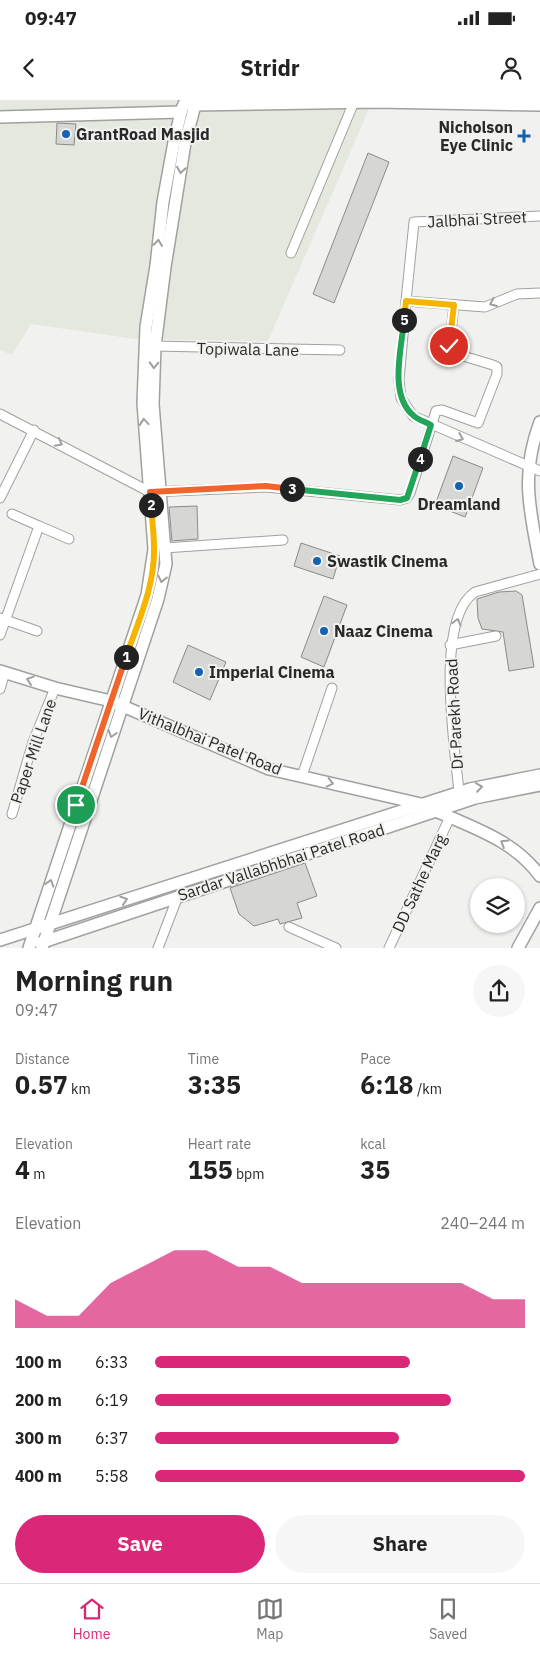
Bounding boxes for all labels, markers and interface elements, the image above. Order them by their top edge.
text: 09:47 [25,6,77,30]
text: Stridr [240,53,300,82]
icon: back [15,54,43,82]
icon: person [497,54,525,82]
place label: Nicholson Eye Clinic [439,117,513,155]
place label: GrantRoad Masjid [76,124,210,144]
marker: GrantRoad Masjid [60,128,72,140]
marker: Nicholson Eye Clinic [517,129,531,143]
one-way arrow [176,165,186,174]
street label: Jalbhai Street [427,206,527,232]
one-way arrow [152,239,163,247]
one-way arrow [489,297,498,308]
pin: 5 [392,308,416,332]
text: 5 [400,311,409,329]
pin [428,325,470,367]
icon: check [435,332,463,360]
street label: Topiwala Lane [197,338,299,360]
one-way arrow [149,361,160,369]
one-way arrow [139,418,150,426]
one-way arrow [455,431,464,442]
one-way arrow [54,437,63,447]
pin: 4 [408,446,432,472]
text: 4 [416,450,425,468]
pin: 3 [280,476,304,502]
text: 3 [288,480,297,498]
marker: Dreamland [453,480,465,492]
pin: 2 [138,492,164,518]
place label: Dreamland [417,494,501,514]
text: 2 [147,496,156,514]
place label: Swastik Cinema [327,551,448,571]
marker: Swastik Cinema [311,555,323,567]
one-way arrow [158,575,168,584]
one-way arrow [451,618,461,627]
place label: Naaz Cinema [334,621,433,641]
marker: Naaz Cinema [318,625,330,637]
pin: 1 [114,644,138,670]
text: 1 [122,648,131,666]
street label: Dr Parekh Road [441,658,467,770]
place label: Imperial Cinema [209,662,335,682]
marker: Imperial Cinema [193,666,205,678]
one-way arrow [27,676,35,686]
street label: Paper Mill Lane [6,696,60,806]
street label: Vithalbhai Patel Road [135,703,285,779]
one-way arrow [108,729,118,737]
one-way arrow [326,777,335,788]
one-way arrow [475,783,483,793]
pin [55,784,97,826]
icon: arrive [62,791,90,819]
street label: Sardar Vallabhbhai Patel Road [175,819,387,905]
street label: DD Sathe Marg [388,830,451,935]
one-way arrow [501,840,510,849]
map controls [470,878,525,933]
button: layers [470,878,525,933]
one-way arrow [45,879,55,888]
one-way arrow [120,896,128,906]
text: Morning run [15,962,173,999]
button: share [473,965,525,1017]
text: 09:47 [15,1000,58,1020]
text: Distance [15,1050,70,1068]
text: Time [188,1050,219,1068]
text: Pace [360,1050,391,1068]
text: 0.57 [15,1068,68,1101]
text: 3:35 [188,1068,241,1101]
text: 6:18 [360,1068,414,1101]
text: km [68,1080,91,1098]
text: /km [414,1080,442,1098]
text: Elevation [15,1135,73,1153]
text: Heart rate [188,1135,251,1153]
text: kcal [360,1135,386,1153]
text: 4 [15,1153,30,1186]
text: 155 [188,1153,233,1186]
text: 35 [360,1153,390,1186]
text: m [30,1165,46,1183]
text: bpm [233,1165,264,1183]
text: Elevation [15,1213,81,1233]
text: 240–244 m [440,1213,525,1233]
text: 100 m [15,1352,62,1372]
text: 6:33 [95,1352,128,1372]
text: 200 m [15,1390,62,1410]
text: 6:19 [95,1390,128,1410]
text: 300 m [15,1428,62,1448]
text: 6:37 [95,1428,128,1448]
text: 400 m [15,1466,62,1486]
text: 5:58 [95,1466,128,1486]
button: Save [15,1515,265,1573]
button: Share [275,1515,525,1573]
tab: Home [73,1595,110,1643]
tab: Map [256,1595,284,1643]
tab: Saved [429,1595,467,1643]

